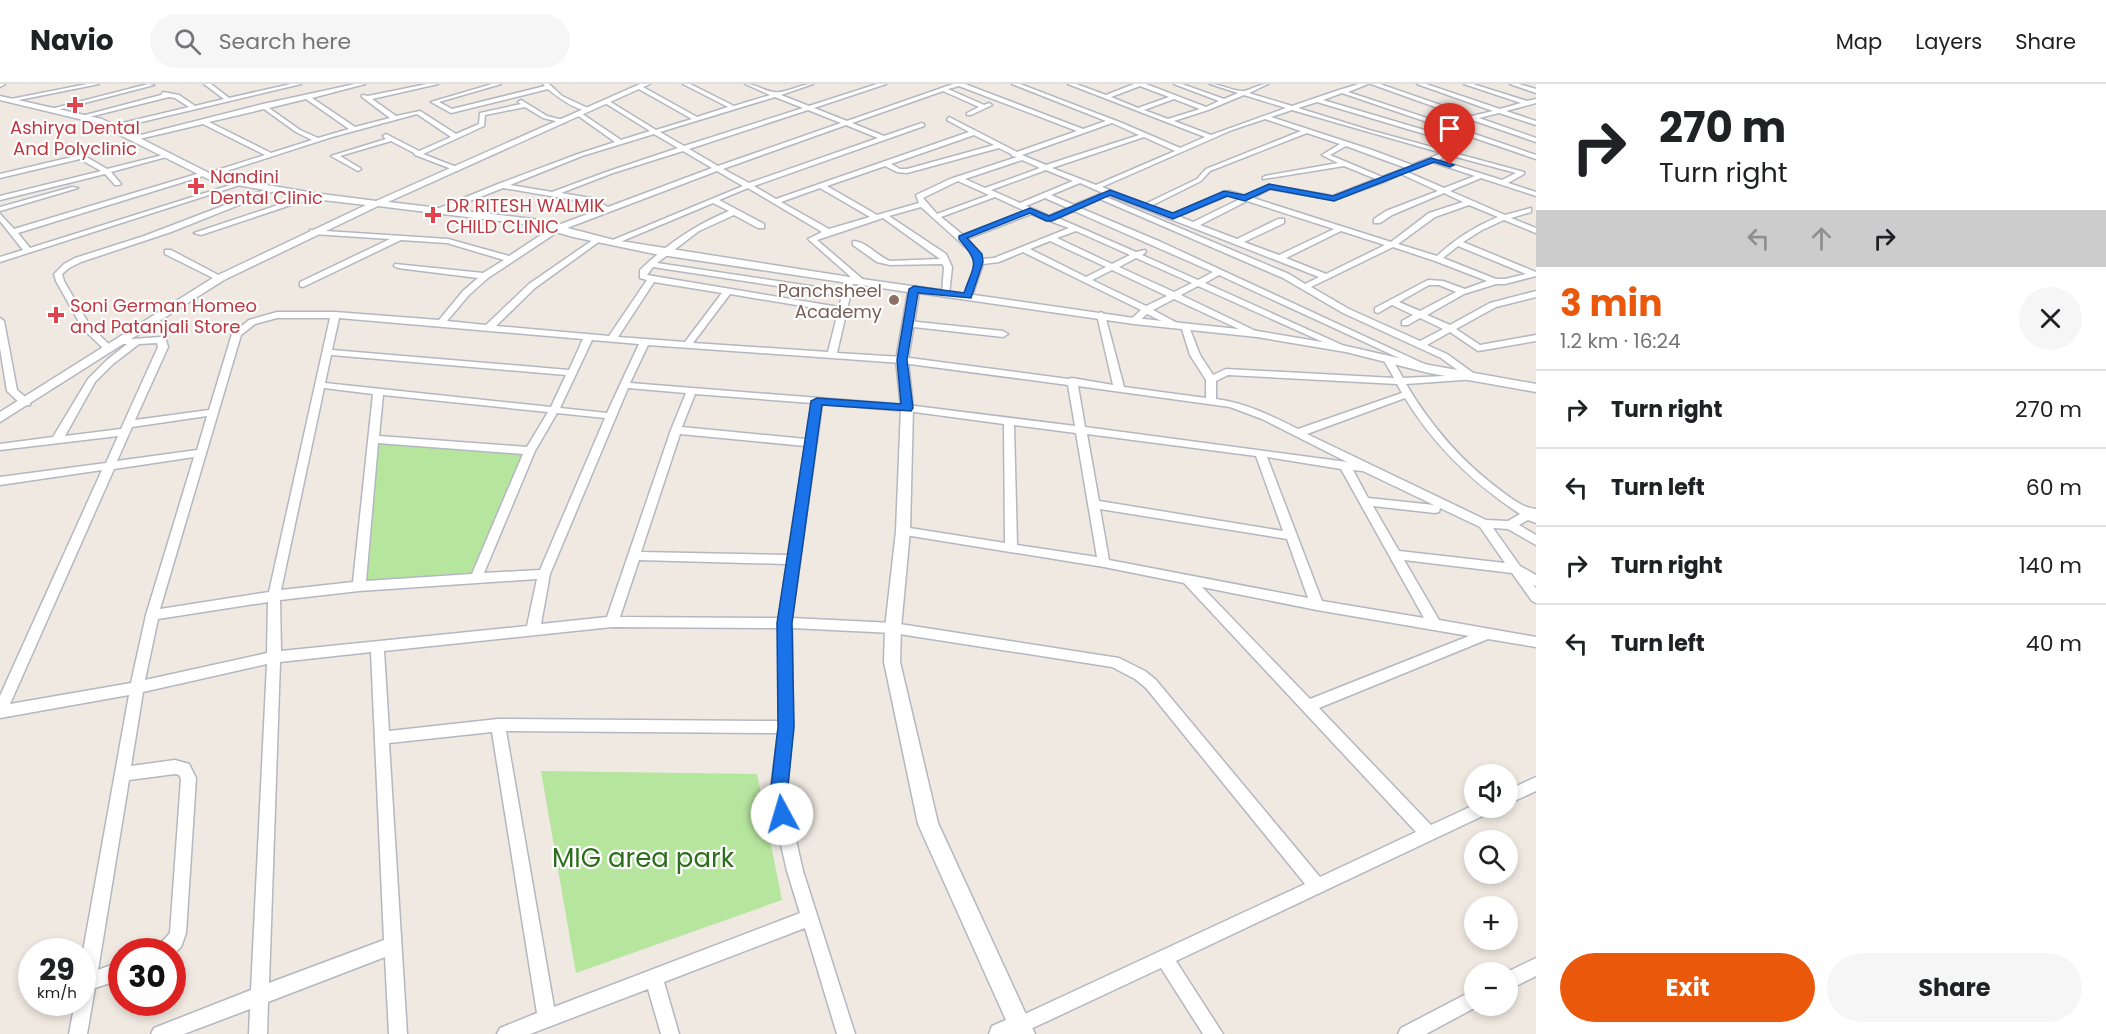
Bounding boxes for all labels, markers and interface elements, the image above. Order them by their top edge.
search box [150,14,570,68]
text: Navio [30,21,114,60]
icon: search [171,25,204,58]
text: Search here [219,26,351,57]
text: Map [1836,27,1882,56]
text: Layers [1915,27,1982,56]
text: Share [2015,27,2076,56]
marker: Ashirya Dental And Polyclinic [66,96,84,114]
text: 270 m [1659,98,1786,157]
pin [1424,103,1475,165]
icon: right [1560,108,1638,186]
icon: arrive [1433,112,1466,145]
place label: Ashirya Dental And Polyclinic [10,115,140,161]
text: Turn right [1659,154,1788,191]
place label: Nandini Dental Clinic [210,164,323,210]
marker: Nandini Dental Clinic [187,177,205,195]
place label: DR RITESH WALMIK CHILD CLINIC [446,193,605,239]
marker: DR RITESH WALMIK CHILD CLINIC [424,206,442,224]
icon: left [1742,222,1775,255]
icon: ahead [1805,222,1838,255]
icon: right [1868,222,1901,255]
place label: Panchsheel Academy [778,278,882,324]
text: 3 min [1560,278,1662,329]
button: close [2019,287,2082,350]
place label: Soni German Homeo and Patanjali Store [70,293,257,339]
marker: Panchsheel Academy [887,293,901,307]
marker: Soni German Homeo and Patanjali Store [47,306,65,324]
text: 1.2 km · 16:24 [1560,327,1681,355]
icon: right [1560,393,1593,426]
text: Turn right [1611,394,1722,425]
text: 270 m [2015,394,2082,425]
icon: left [1560,471,1593,504]
text: Turn left [1611,472,1705,503]
text: 60 m [2026,472,2082,503]
icon: right [1560,549,1593,582]
text: Turn right [1611,550,1722,581]
text: 140 m [2019,550,2082,581]
icon: left [1560,627,1593,660]
text: Turn left [1611,628,1705,659]
text: 40 m [2026,628,2082,659]
map controls [1464,764,1518,1016]
button: sound [1464,764,1518,818]
position arrow [750,782,814,846]
button: search [1464,830,1518,884]
park label: MIG area park [552,840,735,876]
button: + [1464,896,1518,950]
speed limit sign: 30 [108,938,186,1016]
text: 29 [39,948,75,991]
button: Exit [1560,953,1815,1022]
button: Share [1827,953,2082,1022]
button: − [1464,962,1518,1016]
text: km/h [37,982,77,1003]

